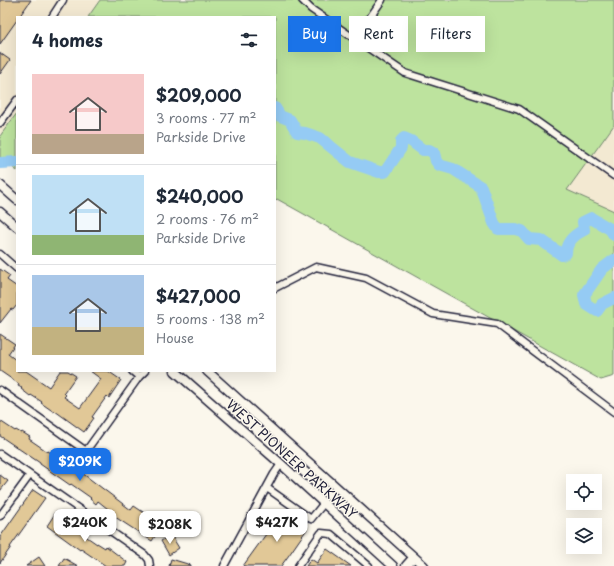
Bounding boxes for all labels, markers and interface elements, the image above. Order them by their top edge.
chip: Buy [288,16,341,52]
chip: Rent [349,16,408,52]
chip: Filters [416,16,485,52]
text: 4 homes [32,27,103,53]
icon: filters [238,29,260,51]
text: $209,000 [156,82,242,108]
icon: home [64,90,112,138]
text: 3 rooms · 77 m² [156,108,257,127]
text: Parkside Drive [156,127,246,146]
text: $240,000 [156,183,243,209]
icon: home [64,191,112,239]
text: 2 rooms · 76 m² [156,209,259,228]
text: Parkside Drive [156,228,246,247]
text: $427,000 [156,283,241,309]
icon: home [64,291,112,339]
text: 5 rooms · 138 m² [156,309,265,328]
text: House [156,328,194,347]
street label: WEST PIONEER PARKWAY [223,395,362,523]
pin: $209K [52,448,108,482]
text: $209K [58,451,102,470]
map controls [566,474,602,554]
button: locate [566,474,602,510]
pin: $240K [57,509,113,543]
pin: $427K [249,509,305,543]
pin: $208K [142,511,198,545]
text: $240K [62,512,108,531]
text: $427K [256,512,298,531]
text: $208K [148,514,192,533]
button: layers [566,518,602,554]

